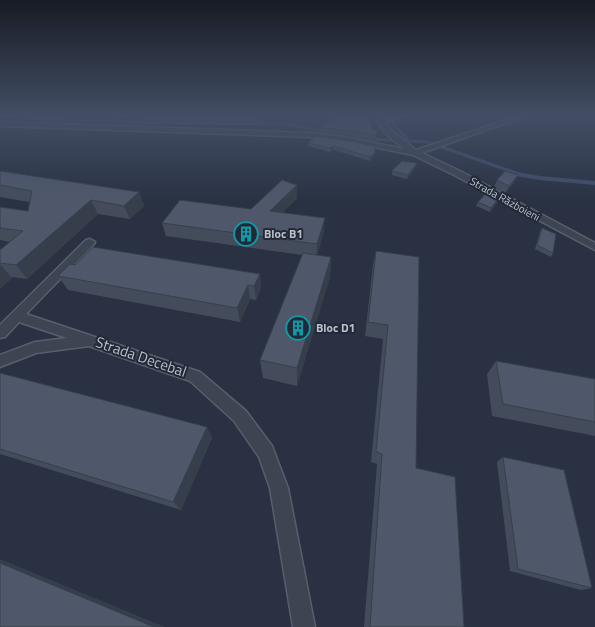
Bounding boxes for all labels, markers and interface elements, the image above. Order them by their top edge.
street label: Strada Războieni [467,173,543,225]
building icon: Bloc B1 [233,221,259,247]
place label: Bloc B1 [264,224,303,243]
building icon: Bloc D1 [285,315,311,341]
place label: Bloc D1 [316,318,355,337]
street label: Strada Decebal [93,330,190,383]

